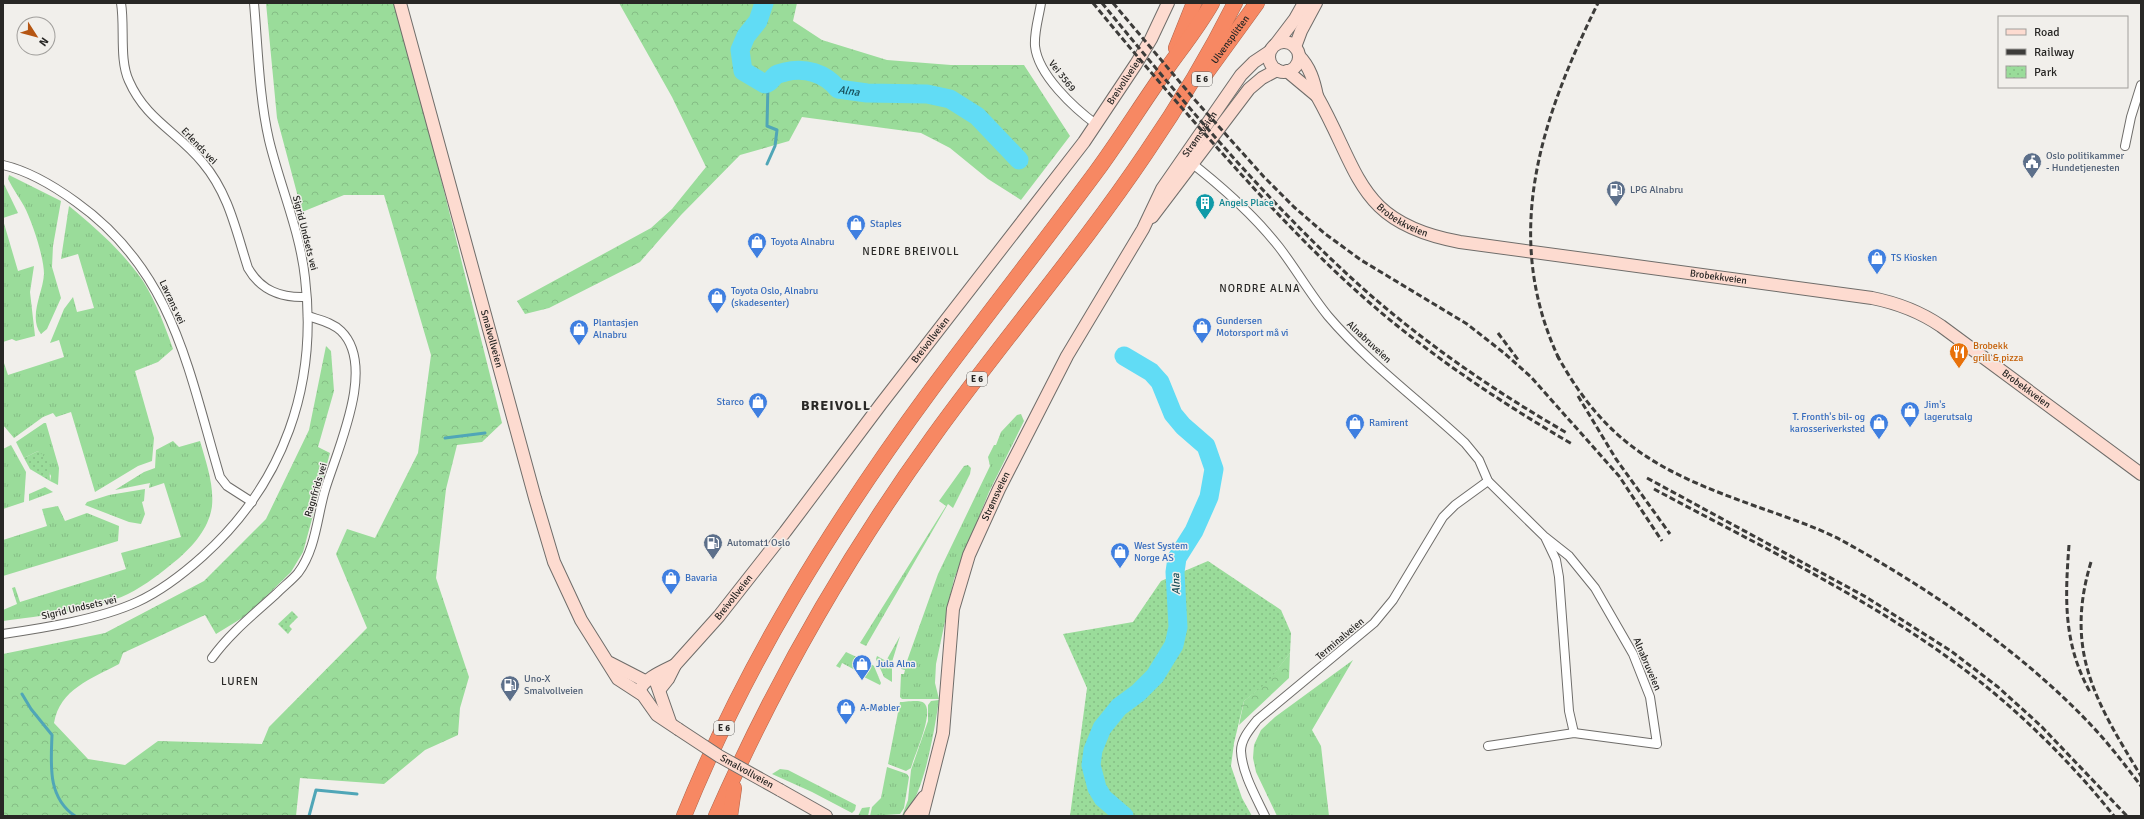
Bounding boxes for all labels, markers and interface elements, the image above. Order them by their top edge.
street label: Ulvensplitten [1209,13,1252,66]
north arrow [16,16,56,56]
legend [1998,16,2128,88]
text: Road [2034,25,2060,40]
text: N [36,35,51,49]
text: Railway [2034,45,2074,60]
street label: Breivollveien [1104,55,1145,107]
street label: Vei 3569 [1046,58,1078,94]
text: Park [2034,65,2057,80]
road number: E 6 [1192,72,1212,86]
water label: Alna [837,83,861,98]
street label: Strømsveien [1180,109,1220,159]
street label: Erlends vei [178,125,220,167]
place label: Oslo politikammer - Hundetjenesten [2046,150,2125,174]
public building icon: Oslo politikammer - Hundetjenesten [2021,151,2043,179]
fuel station icon: LPG Alnabru [1605,179,1627,207]
place label: LPG Alnabru [1630,184,1683,196]
building icon: Angels Place [1194,192,1216,220]
street label: Sigrid Undsets vei [290,194,320,272]
place label: Angels Place [1219,197,1274,209]
street label: Brobekkveien [1374,201,1429,240]
shop icon: Staples [845,213,867,241]
place label: Staples [870,218,902,230]
shop icon: Toyota Alnabru [746,231,768,259]
place label: Toyota Alnabru [771,236,834,248]
district label: NEDRE BREIVOLL [862,245,960,258]
shop icon: TS Kiosken [1866,247,1888,275]
place label: TS Kiosken [1891,252,1937,264]
street label: Brobekkveien [1689,267,1748,287]
street label: Lavrans vei [157,278,187,326]
district label: NORDRE ALNA [1219,282,1301,295]
place label: Toyota Oslo, Alnabru (skadesenter) [731,285,818,309]
shop icon: Toyota Oslo, Alnabru (skadesenter) [706,286,728,314]
street label: Smalvollveien [478,308,505,369]
street label: Breivollveien [909,315,952,365]
place label: Gundersen Motorsport må vi [1216,315,1288,339]
shop icon: Gundersen Motorsport må vi [1191,316,1213,344]
place label: Plantasjen Alnabru [593,317,638,341]
shop icon: Plantasjen Alnabru [568,318,590,346]
street label: Alnabruveien [1344,318,1394,366]
place label: Brobekk grill & pizza [1973,340,2023,364]
restaurant icon: Brobekk grill & pizza [1948,341,1970,369]
street label: Brobekkveien [1999,367,2053,411]
road number: E 6 [967,372,987,386]
shop icon: Starco [747,391,769,419]
place label: Starco [717,396,744,408]
district label: BREIVOLL [801,397,871,414]
place label: Jim's lagerutsalg [1924,399,1973,423]
shop icon: Jim's lagerutsalg [1899,400,1921,428]
place label: T. Fronth's bil- og karosseriverksted [1790,411,1865,435]
shop icon: Ramirent [1344,412,1366,440]
shop icon: T. Fronth's bil- og karosseriverksted [1868,412,1890,440]
place label: Ramirent [1369,417,1409,429]
street label: Ragnfrids vei [302,462,330,518]
street label: Strømsveien [979,470,1013,523]
fuel station icon: Automat1 Oslo [702,532,724,560]
place label: Automat1 Oslo [727,537,790,549]
place label: West System Norge AS [1134,540,1188,564]
shop icon: West System Norge AS [1109,541,1131,569]
shop icon: Bavaria [660,567,682,595]
place label: Bavaria [685,572,717,584]
street label: Breivollveien [712,572,755,623]
water label: Alna [1169,573,1183,595]
street label: Sigrid Undsets vei [40,594,118,622]
street label: Terminalveien [1313,615,1367,663]
street label: Alnabruveien [1630,636,1664,692]
shop icon: Jula Alna [851,653,873,681]
place label: Jula Alna [876,658,916,670]
place label: Uno-X Smalvollveien [524,673,583,697]
fuel station icon: Uno-X Smalvollveien [499,674,521,702]
district label: LUREN [221,675,259,688]
shop icon: A-Møbler [835,697,857,725]
place label: A-Møbler [860,702,900,714]
road number: E 6 [714,721,734,735]
street label: Smalvollveien [718,752,776,791]

